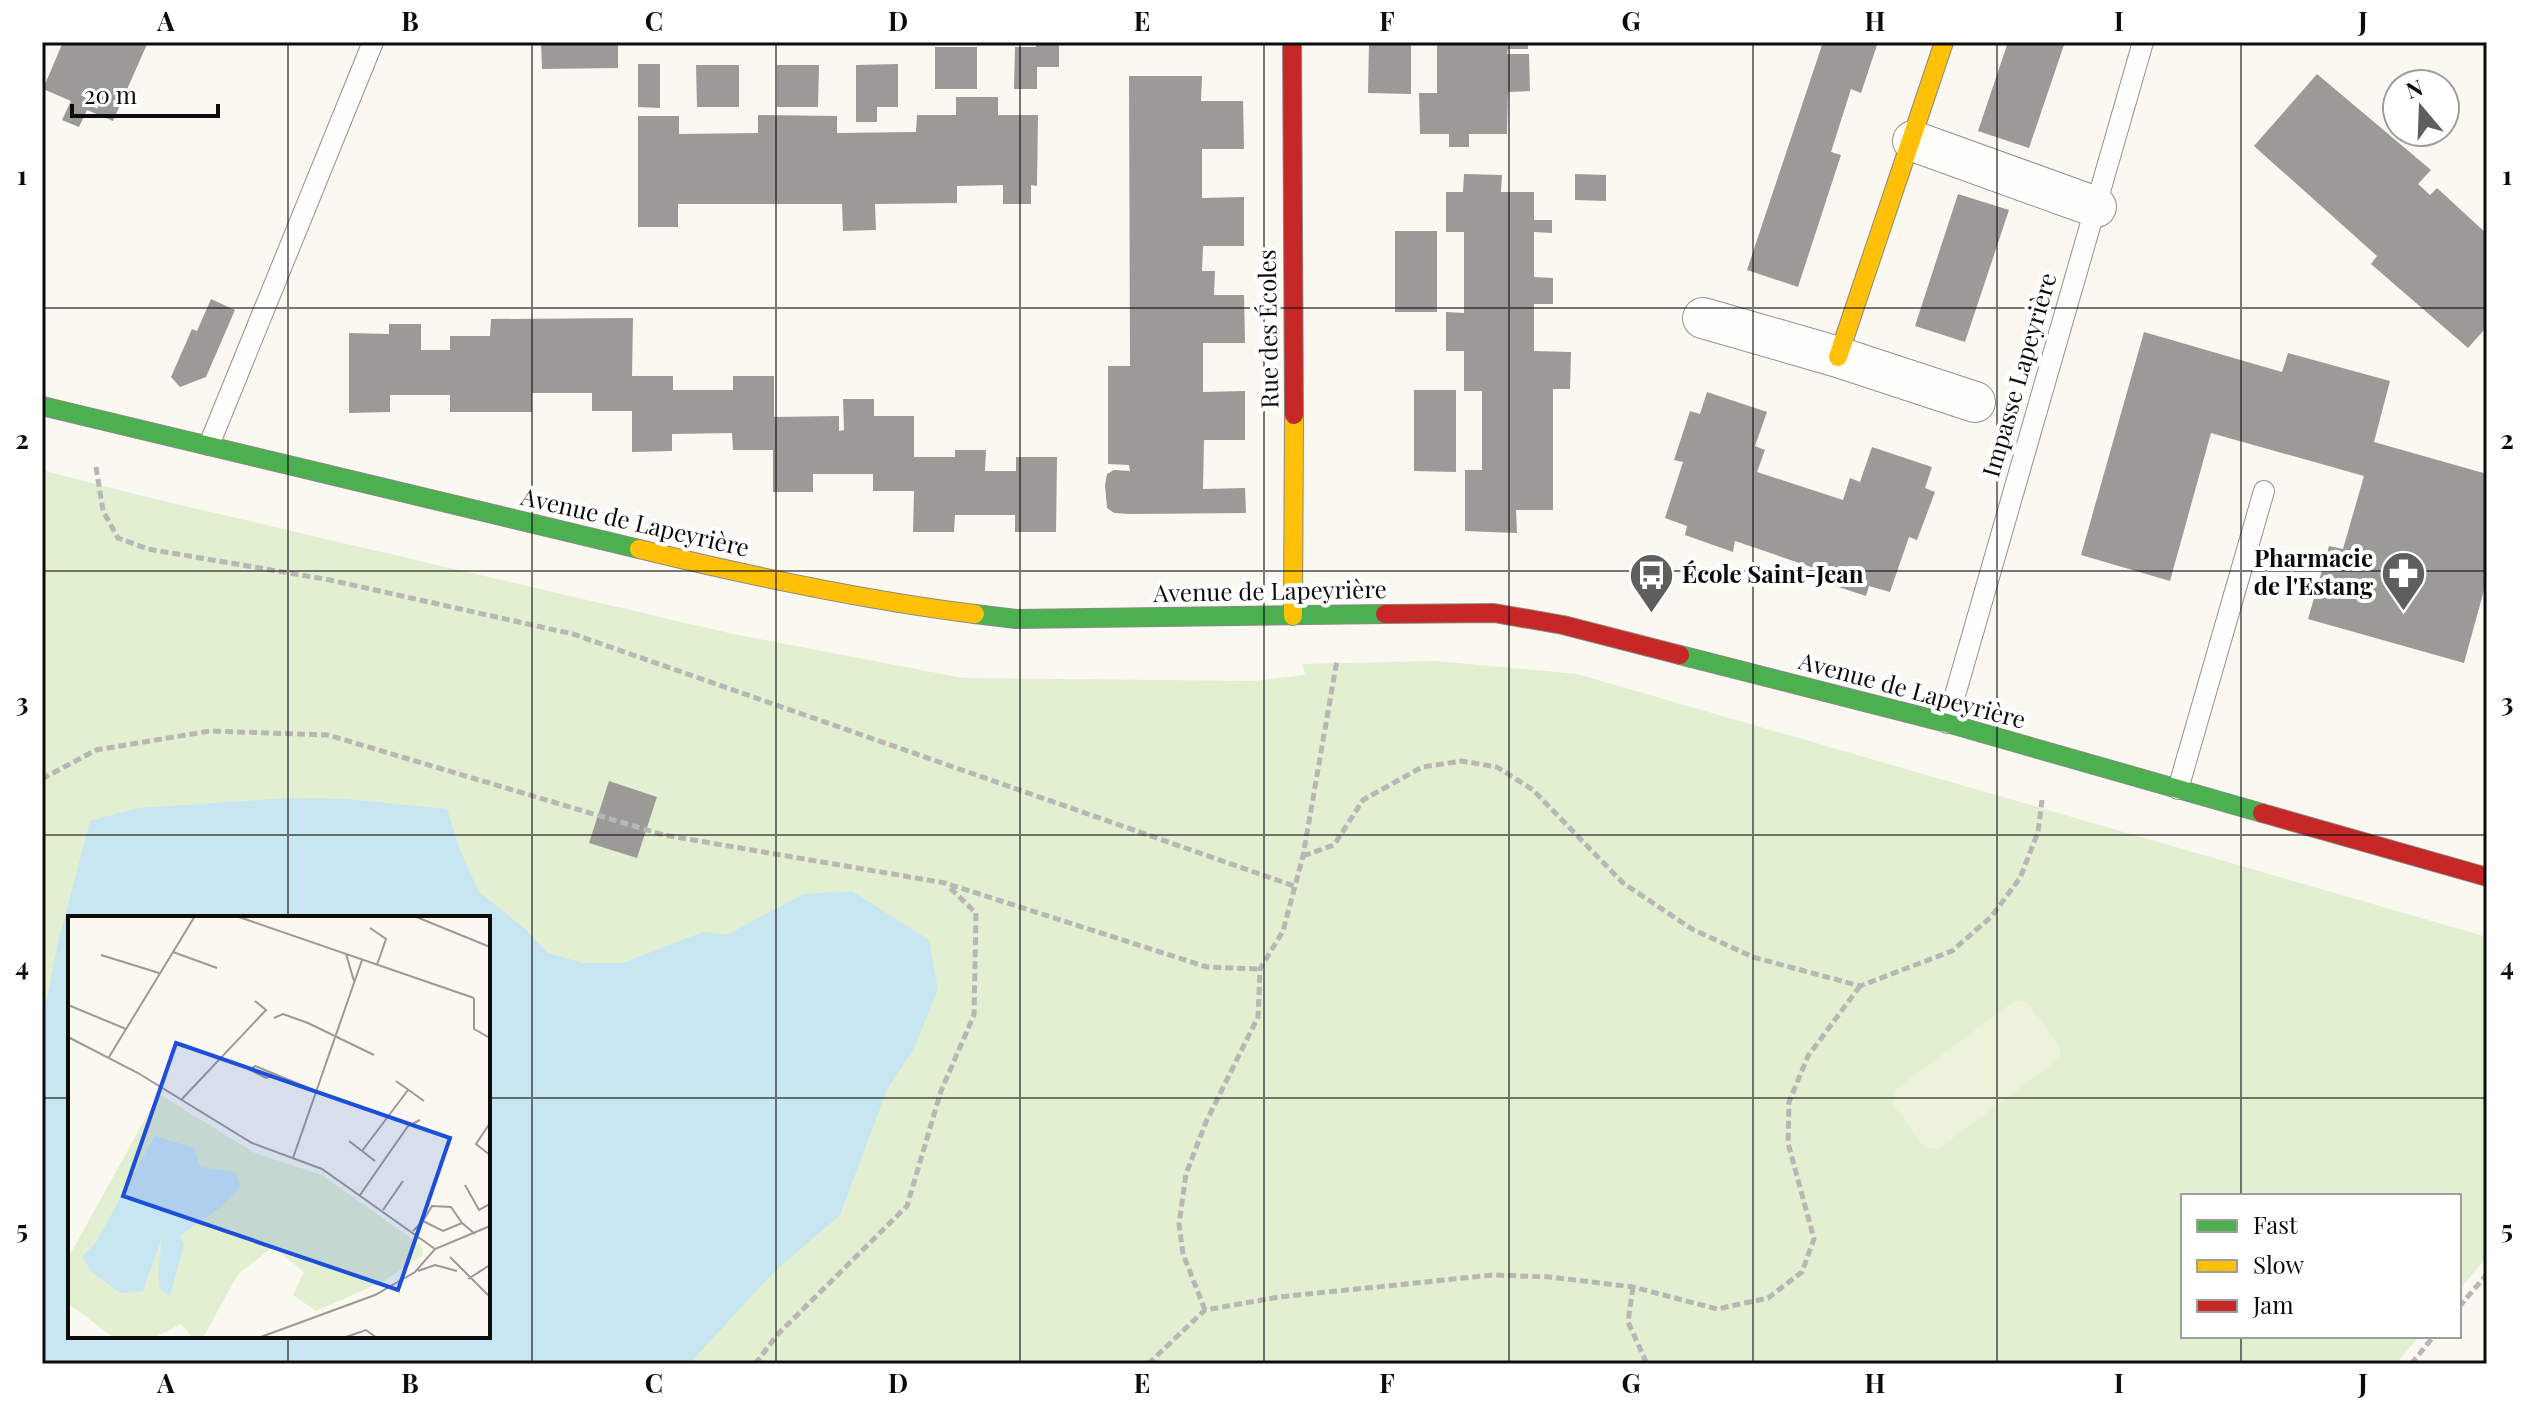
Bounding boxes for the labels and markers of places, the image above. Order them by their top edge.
place label: Pharmacie de l'Estang [2254,541,2374,601]
pharmacy icon: Pharmacie de l'Estang [2380,549,2428,612]
bus stop icon: École Saint-Jean [1627,551,1675,614]
place label: École Saint-Jean [1682,557,1864,589]

